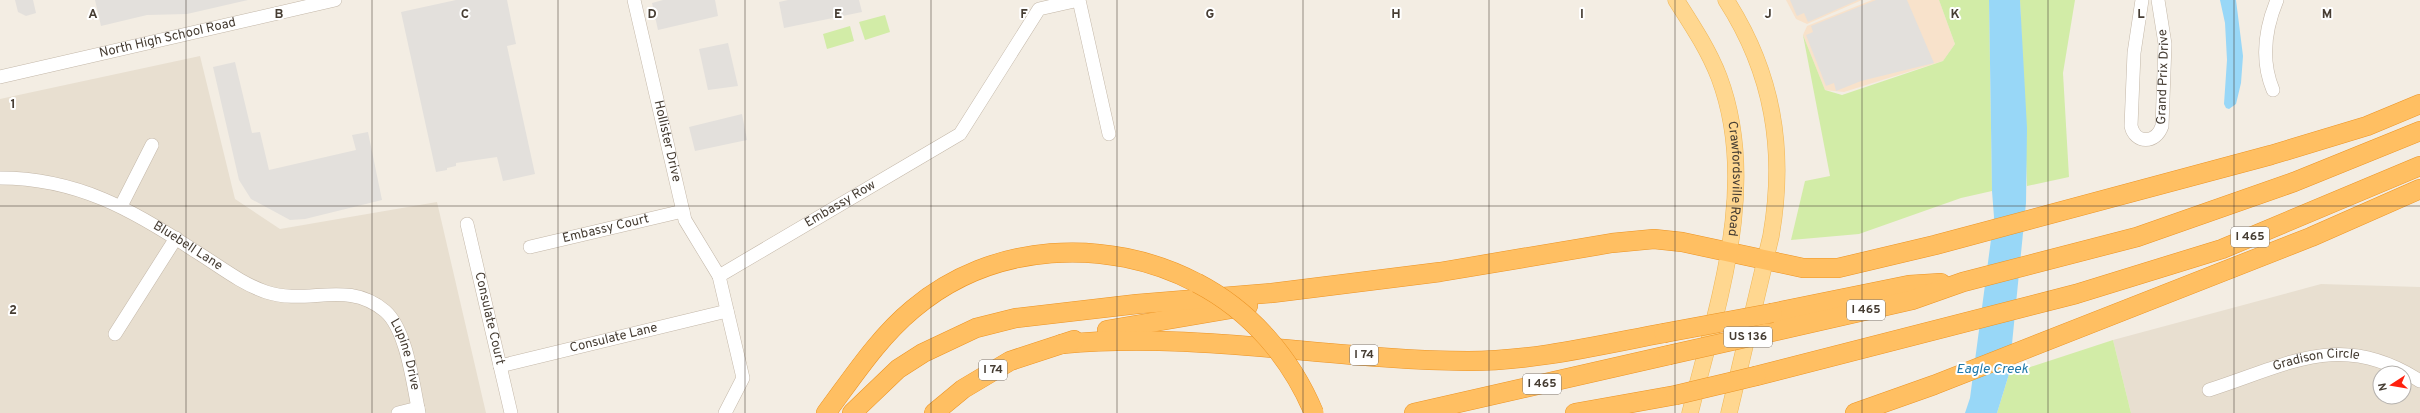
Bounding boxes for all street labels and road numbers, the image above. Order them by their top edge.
street label: North High School Road [98,15,238,62]
street label: Grand Prix Drive [2154,28,2173,125]
street label: Hollister Drive [650,99,684,184]
street label: Crawfordsville Road [1723,120,1744,237]
street label: Embassy Row [802,177,879,232]
street label: Embassy Court [561,211,651,247]
street label: Bluebell Lane [150,218,225,275]
road number: I 465 [2231,227,2269,247]
street label: Consulate Court [470,271,508,366]
road number: I 465 [1847,300,1885,320]
street label: Lupine Drive [386,316,423,392]
street label: Consulate Lane [568,320,659,357]
road number: US 136 [1724,327,1772,347]
road number: I 74 [1350,345,1378,365]
street label: Gradison Circle [2271,347,2361,375]
road number: I 74 [979,360,1007,380]
road number: I 465 [1523,374,1561,394]

